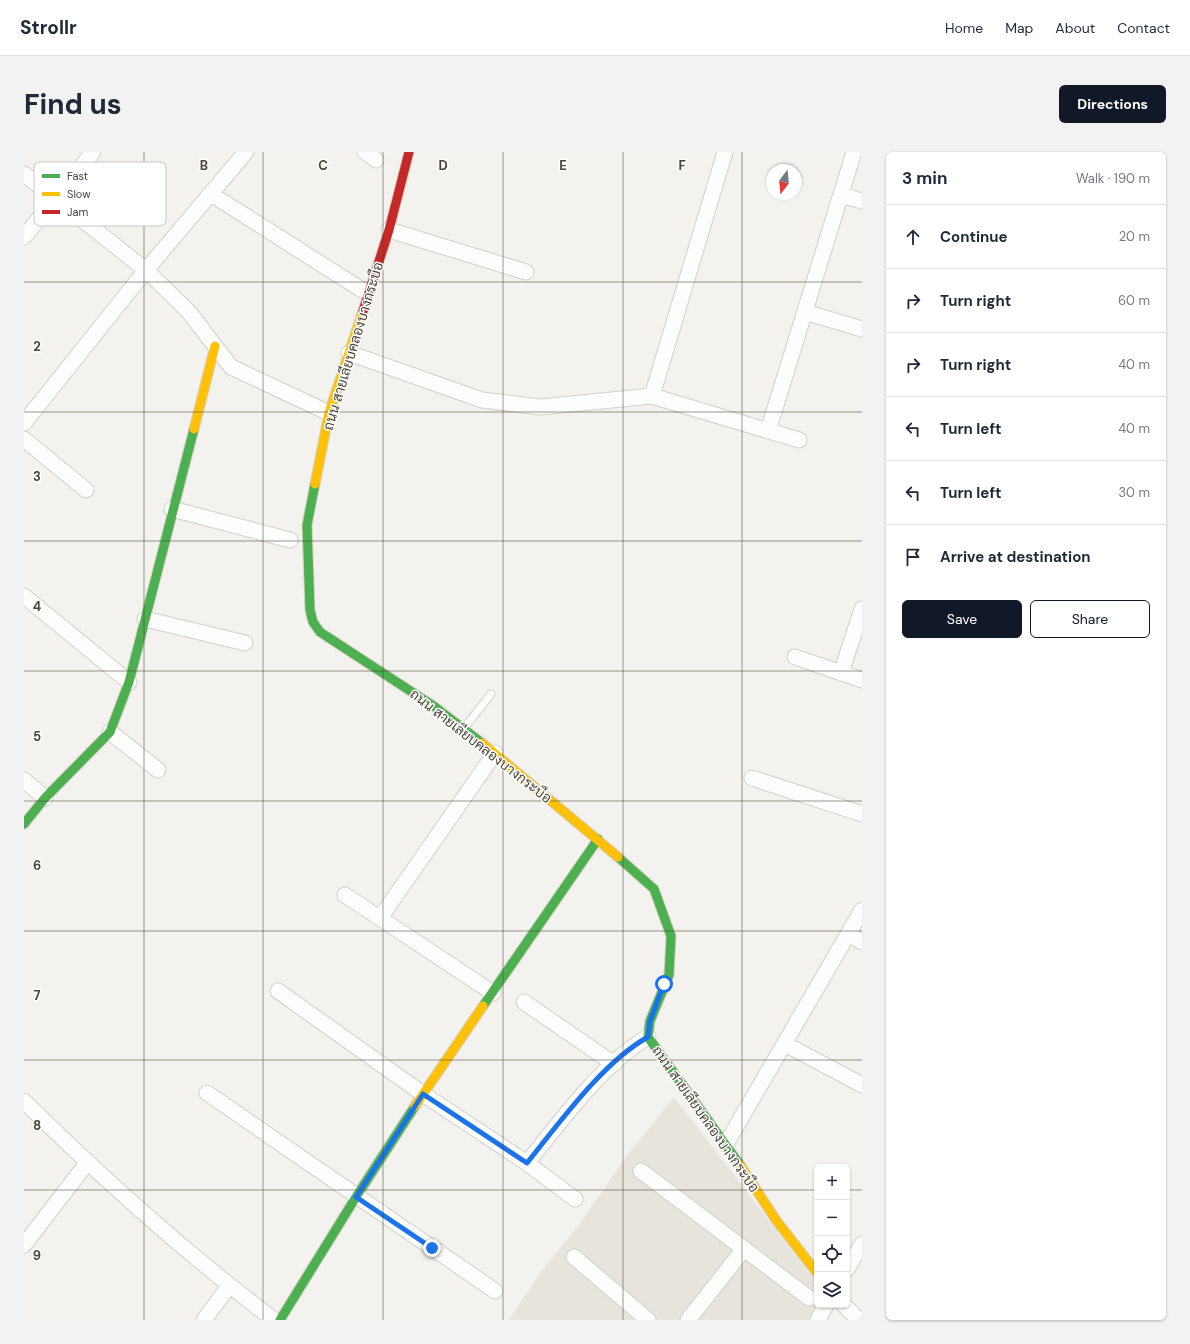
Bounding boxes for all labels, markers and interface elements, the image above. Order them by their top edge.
text: Strollr [20,15,77,40]
text: Home [945,19,983,37]
text: Map [1005,19,1033,37]
text: About [1055,19,1095,37]
text: Contact [1117,19,1170,37]
button: Directions [1059,85,1166,123]
text: Find us [24,86,122,123]
text: B [200,157,208,174]
text: C [318,157,328,174]
text: D [438,157,448,174]
text: E [559,157,567,174]
text: F [678,157,686,174]
legend [34,162,166,226]
north arrow [766,164,802,200]
text: 3 min [902,167,947,189]
text: Fast [67,169,88,183]
text: Walk · 190 m [1076,170,1150,187]
text: Slow [67,187,91,201]
text: Jam [67,205,88,219]
icon: ahead [902,226,924,248]
text: Continue [940,227,1008,247]
text: 20 m [1119,228,1150,245]
street label: ถนน สายเลียบคลองบางกระบือ [319,260,387,432]
icon: right [902,290,924,312]
text: Turn right [940,291,1011,311]
text: 60 m [1118,292,1150,309]
text: 2 [33,338,41,355]
icon: right [902,354,924,376]
text: Turn right [940,355,1011,375]
text: 40 m [1118,356,1150,373]
icon: left [902,418,924,440]
text: Turn left [940,419,1001,439]
text: 40 m [1118,420,1150,437]
text: 3 [33,468,41,485]
icon: left [902,482,924,504]
text: Turn left [940,483,1001,503]
text: 30 m [1118,484,1150,501]
icon: arrive [902,546,924,568]
text: Arrive at destination [940,547,1091,567]
text: 4 [33,598,41,615]
button: Save [902,600,1022,638]
button: Share [1030,600,1150,638]
street label: ถนน สายเลียบคลองบางกระบือ [407,685,555,807]
text: 5 [33,728,41,745]
text: 6 [33,857,41,874]
route start [655,975,673,993]
text: 7 [34,987,41,1004]
street label: ถนน สายเลียบคลองบางกระบือ [648,1042,764,1196]
text: 8 [33,1117,41,1134]
map controls [814,1164,850,1308]
button: + [814,1164,850,1200]
button: − [814,1200,850,1236]
button: locate [814,1236,850,1272]
route end [423,1239,441,1257]
text: 9 [33,1247,41,1264]
button: layers [814,1272,850,1308]

